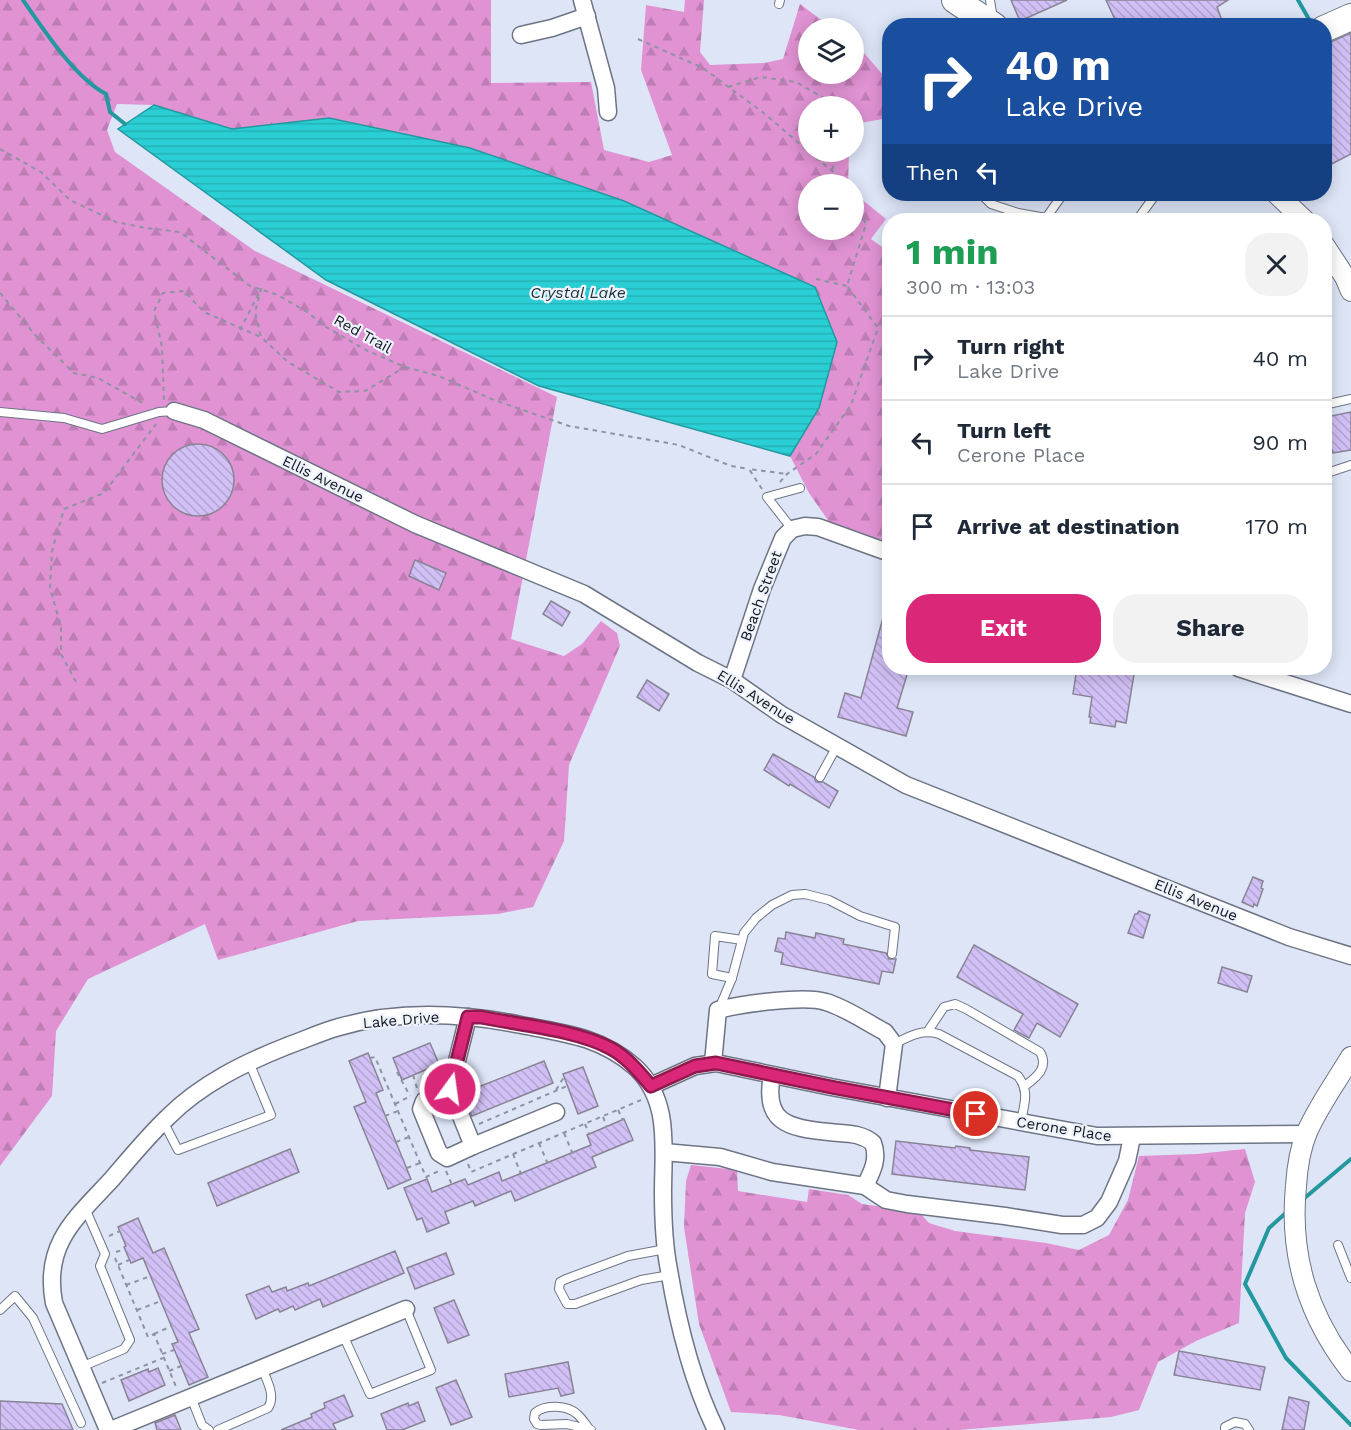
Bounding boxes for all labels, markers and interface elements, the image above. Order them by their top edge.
map controls [798,18,864,240]
button: layers [798,18,864,84]
text: 40 m [1005,41,1111,90]
icon: right [906,42,984,120]
text: Lake Drive [1005,91,1143,123]
button: + [798,96,864,162]
icon: left [971,156,1004,189]
text: Then [906,160,959,185]
button: − [798,174,864,240]
text: 1 min [906,231,998,273]
button: close [1245,233,1308,296]
text: 300 m · 13:03 [906,275,1035,299]
water label: Crystal Lake [530,283,626,302]
street label: Red Trail [331,311,395,357]
text: Turn right [957,334,1064,359]
icon: right [906,342,939,375]
text: 40 m [1252,346,1308,371]
text: Lake Drive [957,359,1059,383]
text: Turn left [957,418,1051,443]
icon: left [906,426,939,459]
text: 90 m [1252,430,1308,455]
text: Cerone Place [957,443,1085,467]
street label: Ellis Avenue [279,452,367,506]
icon: arrive [906,510,939,543]
text: Arrive at destination [957,514,1180,539]
text: 170 m [1245,514,1308,539]
street label: Beach Street [736,548,786,644]
button: Exit [906,594,1101,663]
button: Share [1113,594,1308,663]
street label: Ellis Avenue [714,666,798,728]
street label: Ellis Avenue [1152,875,1240,925]
street label: Lake Drive [362,1008,440,1032]
position arrow [418,1057,482,1121]
pin [950,1088,1001,1139]
icon: arrive [959,1097,992,1130]
street label: Cerone Place [1015,1113,1113,1145]

